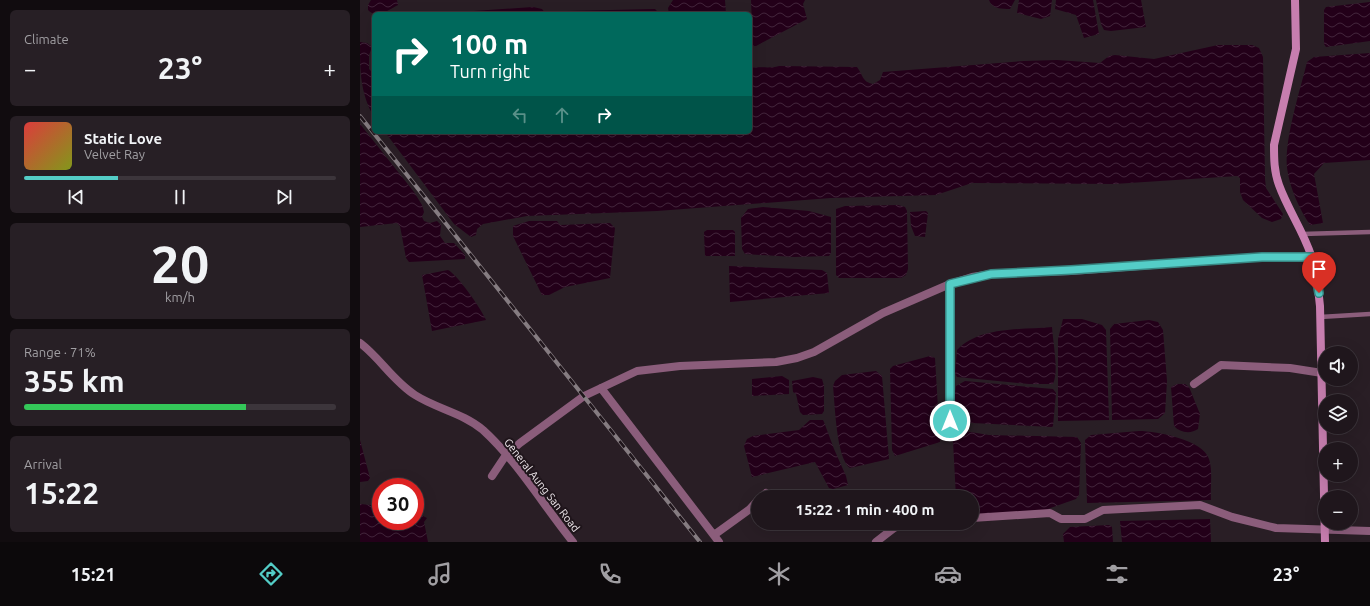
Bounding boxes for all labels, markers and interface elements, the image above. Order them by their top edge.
icon: right [384,28,436,80]
text: 100 m [450,28,528,59]
text: Climate [24,32,69,46]
text: 23° [158,51,202,85]
text: − [24,56,36,81]
text: + [324,56,336,81]
text: Turn right [450,61,530,81]
icon: left [509,104,531,126]
icon: ahead [551,104,573,126]
icon: right [593,104,615,126]
text: Static Love [84,130,162,147]
text: Velvet Ray [84,147,145,161]
icon: previous [65,186,87,208]
icon: pause [169,186,191,208]
icon: next [273,186,295,208]
text: 20 [151,235,209,293]
pin [1302,252,1336,293]
icon: arrive [1308,258,1330,280]
text: km/h [165,290,195,304]
text: Range · 71% [24,345,96,359]
map controls [1318,346,1358,530]
button: sound [1318,346,1358,386]
text: 355 km [24,364,125,398]
button: layers [1318,394,1358,434]
position arrow [929,400,971,442]
street label: General Aung San Road [502,436,582,534]
button: + [1318,442,1358,482]
text: Arrival [24,457,62,471]
text: 15:22 [24,476,99,510]
speed limit sign: 30 [372,478,424,530]
button: − [1318,490,1358,530]
text: 15:22 · 1 min · 400 m [796,501,934,518]
icon: directions [257,560,285,588]
icon: music [426,560,454,588]
icon: phone [596,560,624,588]
icon: climate [765,560,793,588]
icon: car [934,560,962,588]
icon: filters [1103,560,1131,588]
text: 15:21 [71,564,116,584]
text: 23° [1273,564,1299,584]

